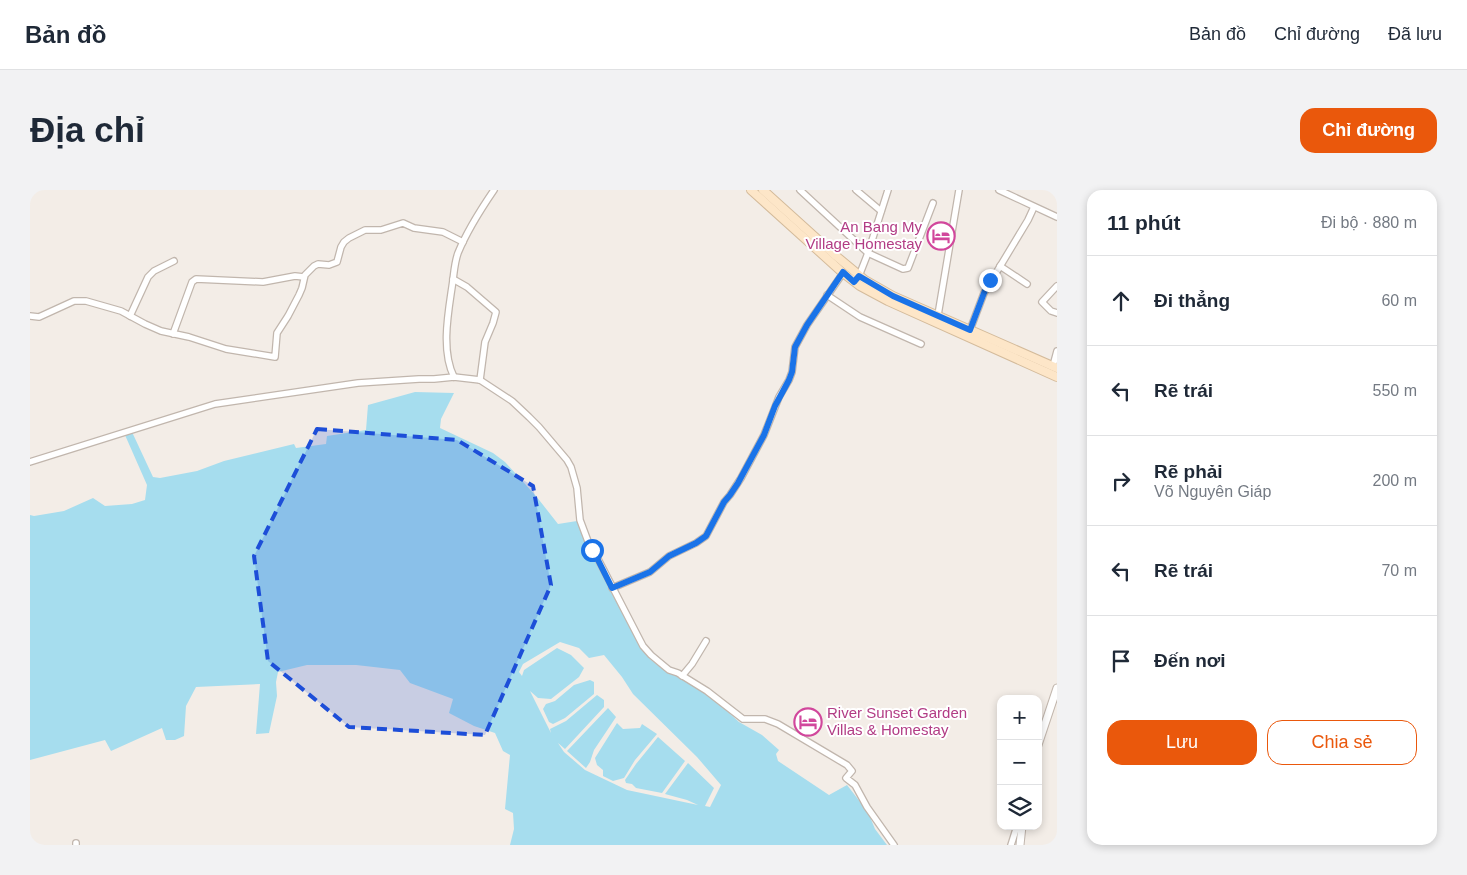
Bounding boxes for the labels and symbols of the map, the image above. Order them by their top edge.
place label: An Bang My Village Homestay [806,218,922,252]
hotel icon: An Bang My Village Homestay [926,221,956,251]
route end [979,269,1002,292]
route start [581,539,604,562]
place label: River Sunset Garden Villas & Homestay [827,704,967,738]
hotel icon: River Sunset Garden Villas & Homestay [793,707,823,737]

